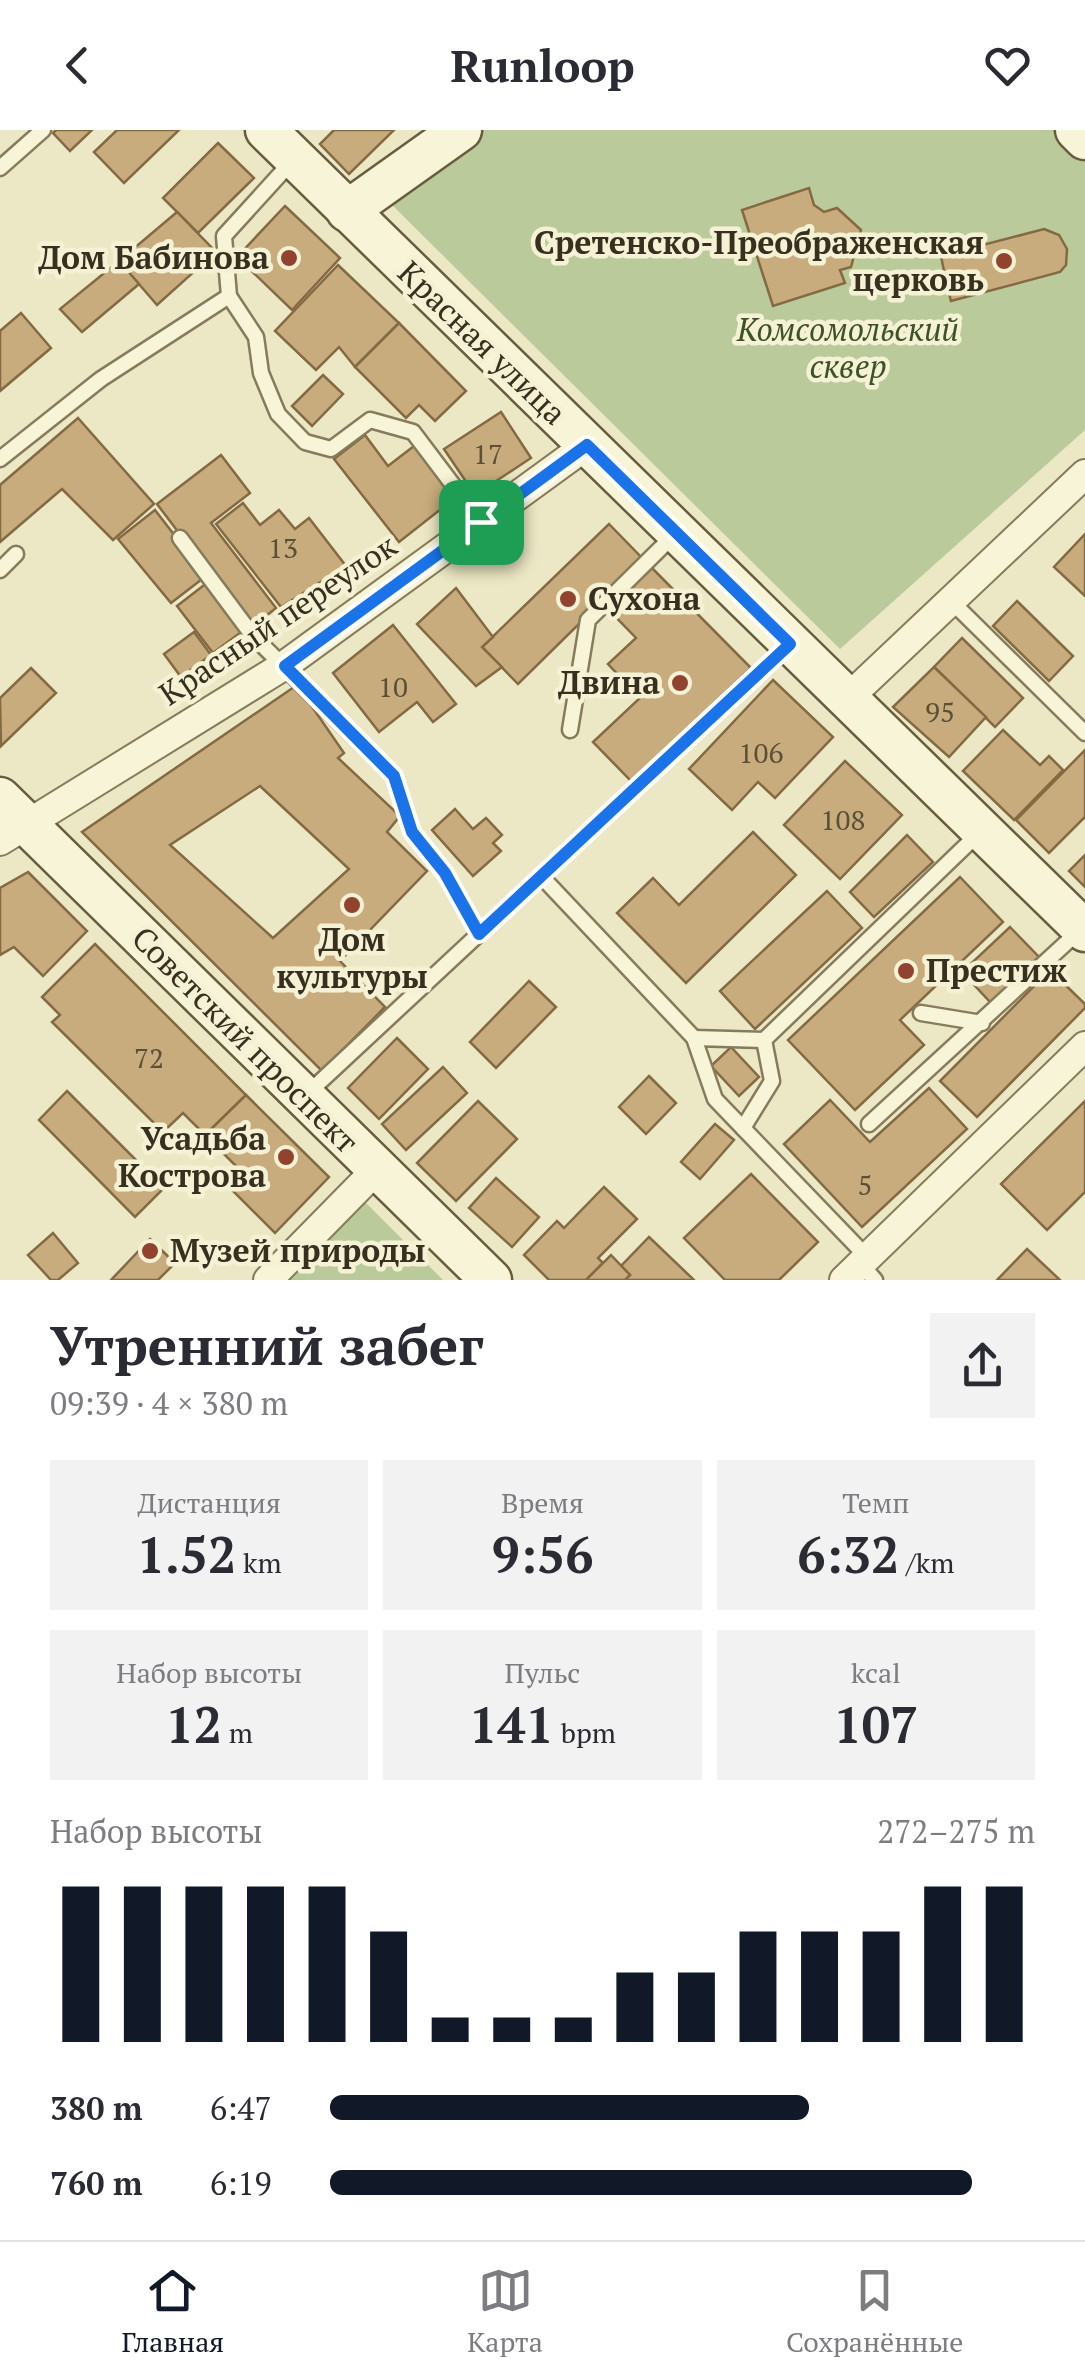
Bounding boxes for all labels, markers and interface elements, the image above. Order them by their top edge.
text: Runloop [450,35,635,95]
icon: back [50,38,105,93]
icon: heart [980,38,1035,93]
place label: Сретенско-Преображенская церковь [534,221,984,300]
place label: Дом Бабинова [38,236,269,278]
marker: Дом Бабинова [278,247,300,269]
marker: Сретенско-Преображенская церковь [993,250,1015,272]
street label: Красная улица [390,251,576,433]
park label: Комсомольский сквер [736,308,959,387]
house number: 17 [473,435,503,472]
pin [439,480,524,565]
icon: arrive [454,495,509,550]
street label: Красный переулок [151,524,405,714]
house number: 13 [268,529,298,566]
place label: Сухона [588,577,701,619]
marker: Сухона [557,588,579,610]
place label: Двина [558,661,660,703]
house number: 10 [378,668,408,705]
marker: Двина [669,672,691,694]
house number: 95 [925,693,955,730]
house number: 106 [739,734,783,771]
house number: 108 [821,801,865,838]
marker: Дом культуры [341,894,363,916]
street label: Советский проспект [123,917,368,1162]
place label: Дом культуры [276,918,428,997]
place label: Престиж [926,949,1067,991]
marker: Престиж [895,960,917,982]
house number: 72 [134,1039,164,1076]
place label: Усадьба Кострова [118,1117,266,1196]
marker: Усадьба Кострова [275,1146,297,1168]
house number: 5 [858,1166,872,1203]
place label: Музей природы [170,1229,426,1271]
marker: Музей природы [139,1240,161,1262]
text: Утренний забег [50,1308,484,1381]
button: share [930,1313,1035,1418]
text: 09:39 · 4 × 380 m [50,1382,288,1424]
text: Дистанция [138,1484,281,1521]
text: Время [501,1484,584,1521]
text: Темп [842,1484,909,1521]
text: 1.52 [137,1521,236,1587]
text: 9:56 [492,1521,593,1587]
text: 6:32 [797,1521,899,1587]
text: km [236,1544,282,1581]
text: /km [899,1544,954,1581]
text: Набор высоты [116,1654,302,1691]
text: Пульс [505,1654,580,1691]
text: kcal [851,1654,901,1691]
text: 12 [165,1691,222,1757]
text: 141 [469,1691,554,1757]
text: 107 [833,1691,918,1757]
text: m [222,1714,253,1751]
text: bpm [554,1714,616,1751]
text: Набор высоты [50,1810,262,1852]
text: 272–275 m [877,1810,1035,1852]
text: 380 m [50,2087,142,2129]
text: 6:47 [210,2087,272,2129]
text: 760 m [50,2162,142,2204]
text: 6:19 [210,2162,272,2204]
tab: Главная [122,2263,224,2360]
tab: Карта [467,2263,543,2360]
tab: Сохранённые [786,2263,963,2360]

